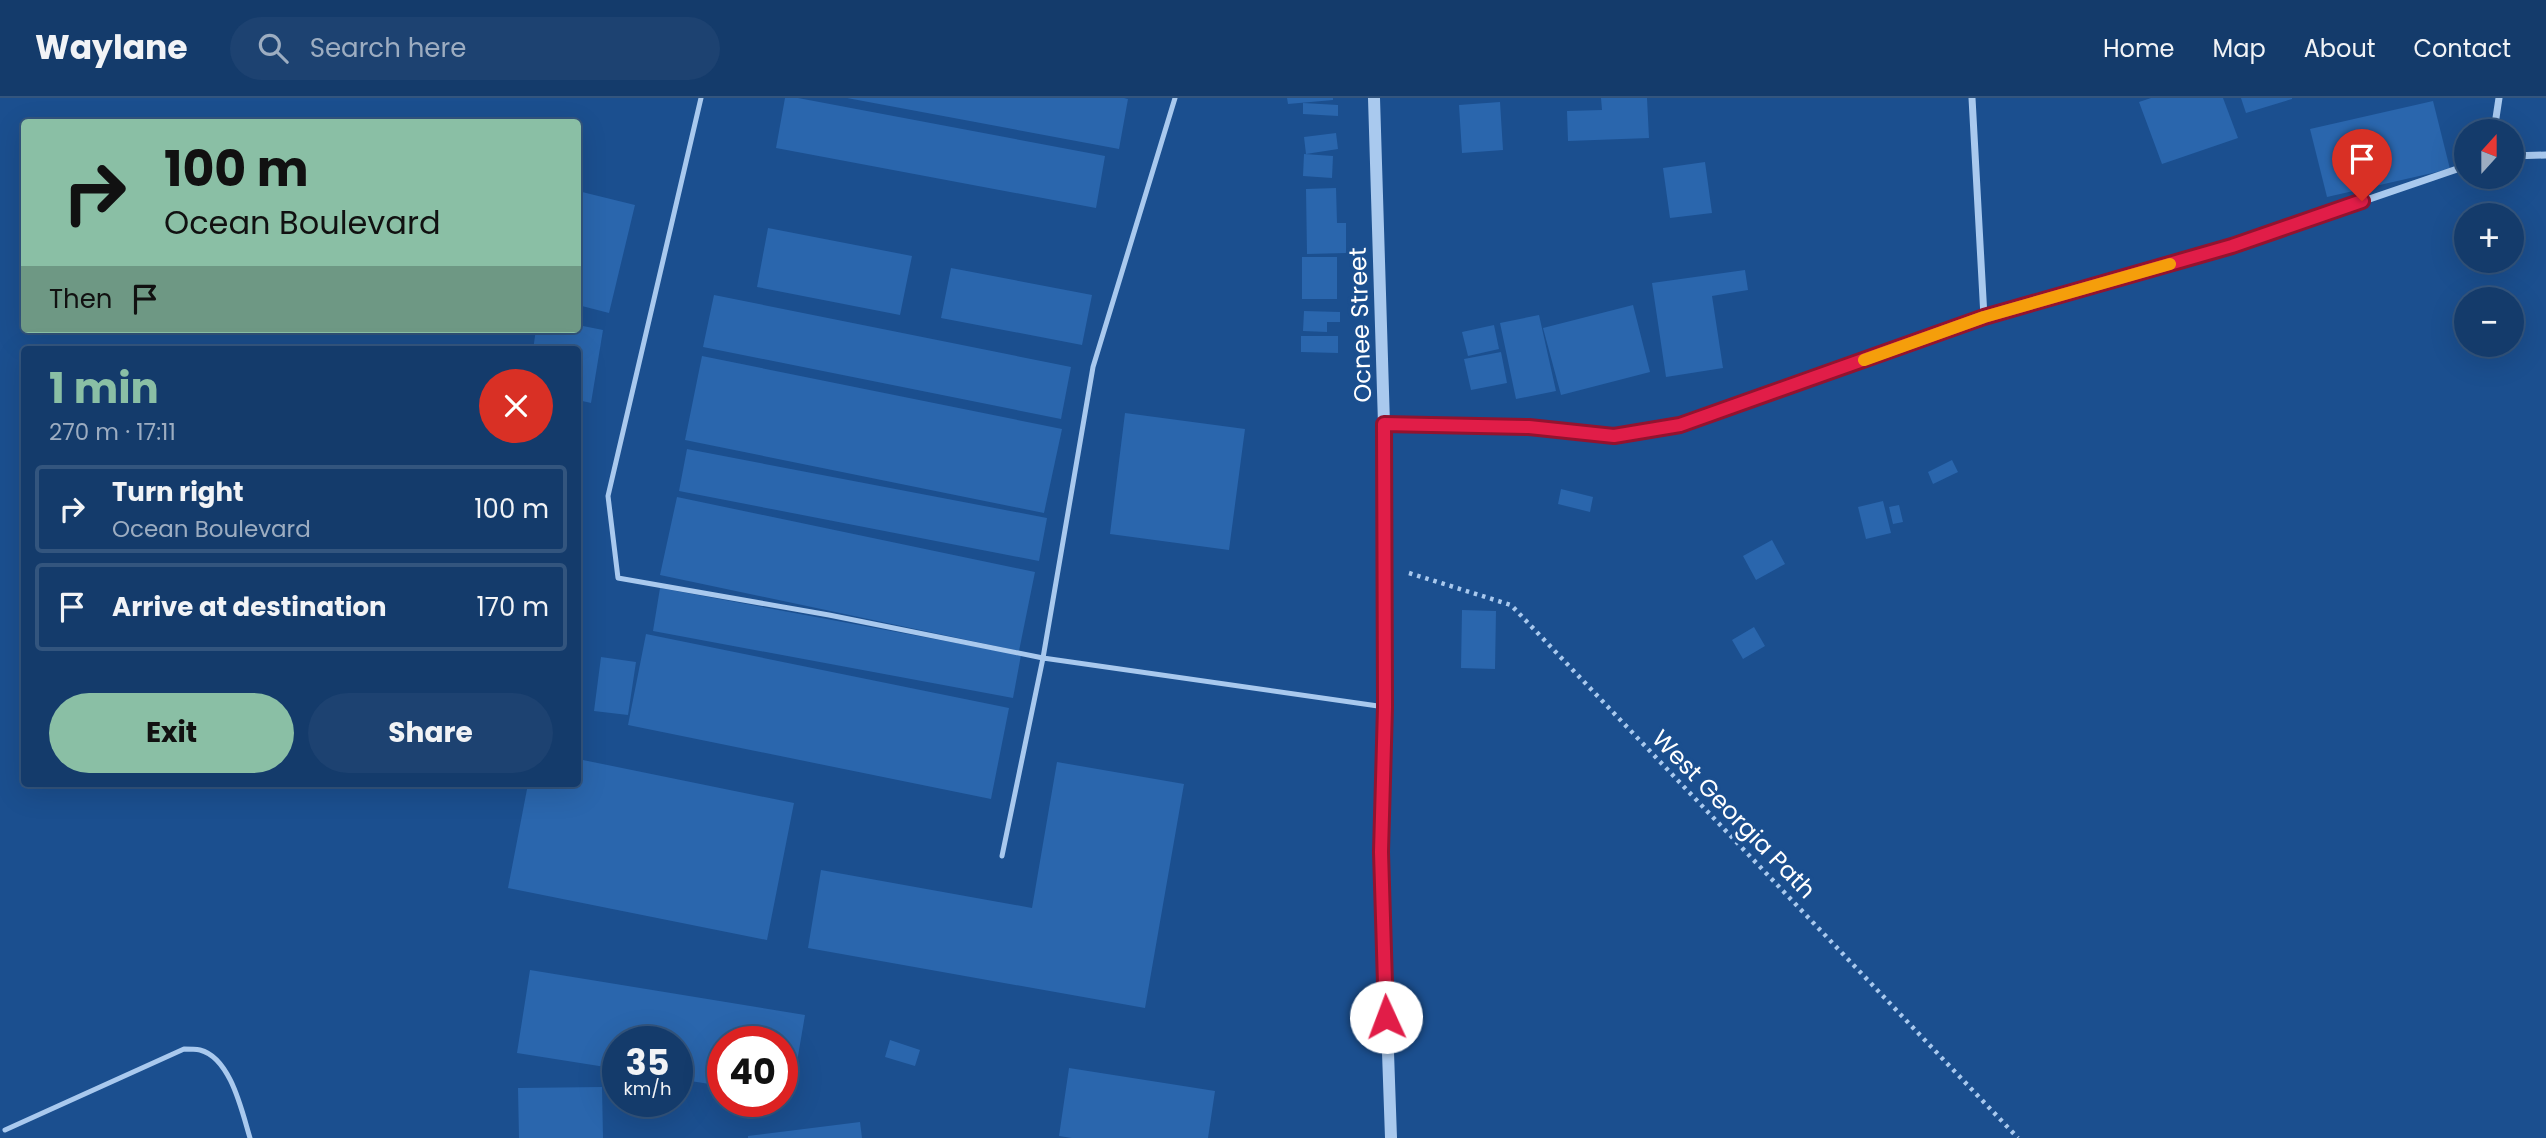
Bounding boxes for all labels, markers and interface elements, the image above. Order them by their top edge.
search box [230,17,720,80]
text: Waylane [35,24,188,71]
icon: search [254,29,292,67]
text: Search here [310,30,466,66]
text: Home [2103,32,2175,65]
text: Map [2213,32,2266,65]
text: About [2304,32,2375,65]
text: Contact [2413,32,2511,65]
north arrow [2454,119,2524,189]
map controls [2454,119,2524,357]
pin [2332,129,2392,201]
text: 100 m [164,135,309,203]
icon: arrive [2343,140,2381,178]
icon: right [49,147,140,238]
text: Ocean Boulevard [164,200,441,245]
button: + [2454,203,2524,273]
street label: Ocnee Street [1341,247,1379,403]
icon: arrive [126,280,164,318]
text: Then [49,281,112,317]
button: − [2454,287,2524,357]
text: 1 min [49,359,159,418]
button: close [479,369,553,443]
text: 270 m · 17:11 [49,416,176,448]
text: Turn right [112,474,244,510]
icon: right [53,490,91,528]
text: 100 m [474,491,549,527]
text: Ocean Boulevard [112,513,311,545]
icon: arrive [53,588,91,626]
text: Arrive at destination [112,589,387,625]
text: 170 m [476,589,549,625]
button: Exit [49,693,294,773]
button: Share [308,693,553,773]
street label: West Georgia Path [1645,722,1823,906]
position arrow [1349,980,1423,1054]
speed limit sign: 40 [707,1026,798,1117]
text: 35 [626,1038,669,1087]
text: km/h [624,1076,671,1101]

